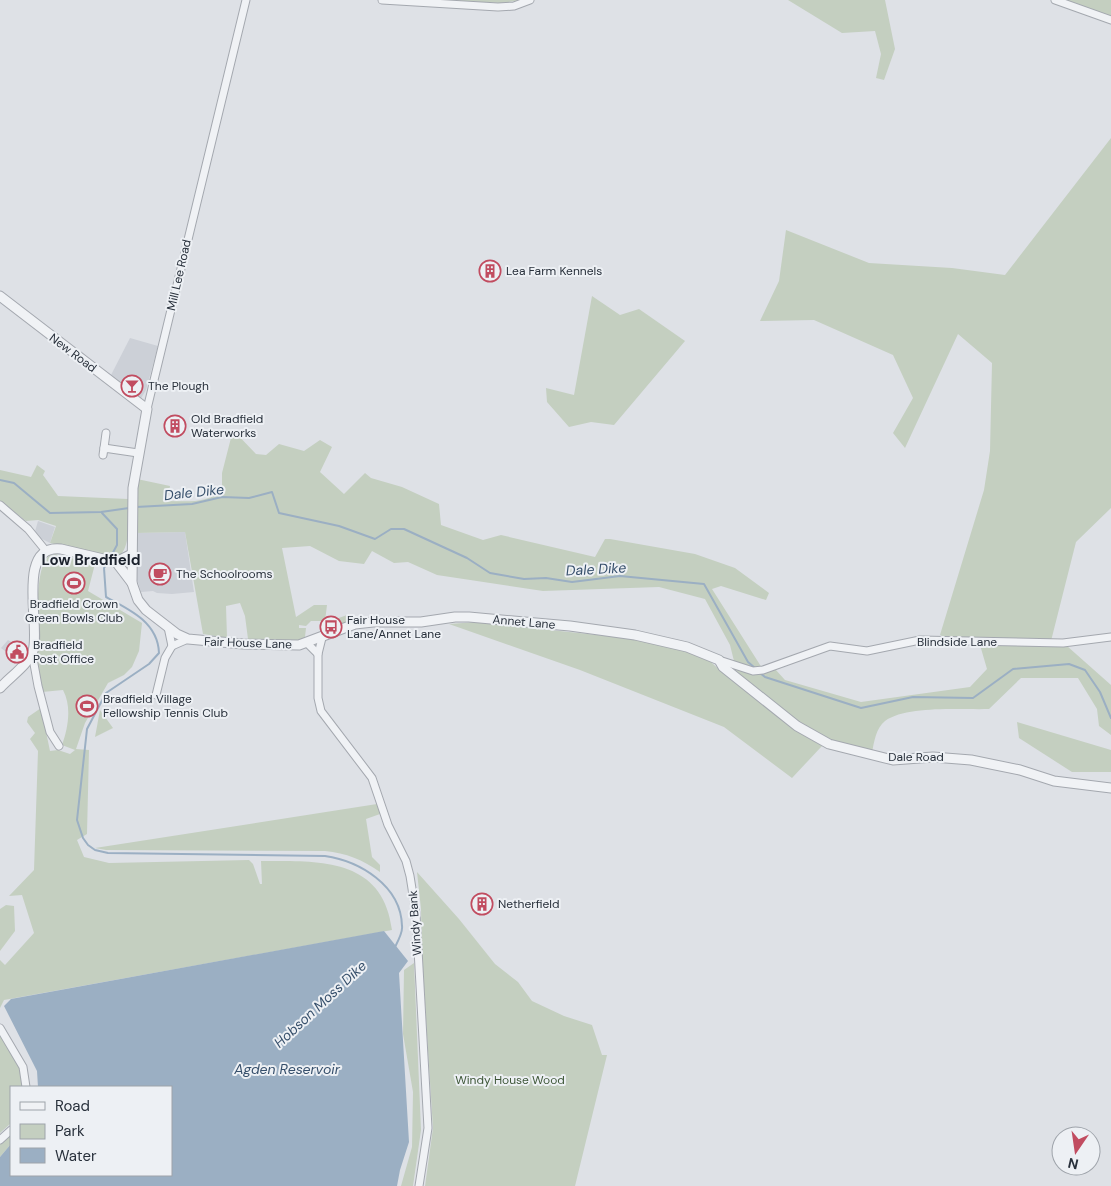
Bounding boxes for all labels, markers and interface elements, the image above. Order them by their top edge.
street label: Mill Lee Road [163,238,195,312]
building icon: Lea Farm Kennels [478,259,502,283]
place label: Lea Farm Kennels [506,263,602,279]
street label: New Road [46,330,100,376]
bar icon: The Plough [120,374,144,398]
place label: The Plough [148,378,209,394]
place label: Old Bradfield Waterworks [191,411,263,441]
building icon: Old Bradfield Waterworks [163,414,187,438]
water label: Dale Dike [163,480,225,504]
district label: Low Bradfield [41,550,141,570]
water label: Dale Dike [565,558,627,580]
cafe icon: The Schoolrooms [148,562,172,586]
place label: The Schoolrooms [176,566,272,582]
sports icon: Bradfield Crown Green Bowls Club [62,571,86,595]
place label: Bradfield Crown Green Bowls Club [25,596,123,626]
street label: Annet Lane [492,611,556,633]
place label: Fair House Lane/Annet Lane [347,612,441,642]
bus stop icon: Fair House Lane/Annet Lane [319,615,343,639]
street label: Fair House Lane [204,633,292,653]
street label: Blindside Lane [917,634,997,650]
place label: Bradfield Post Office [33,637,94,667]
public building icon: Bradfield Post Office [5,640,29,664]
place label: Bradfield Village Fellowship Tennis Club [103,691,228,721]
sports icon: Bradfield Village Fellowship Tennis Club [75,694,99,718]
street label: Dale Road [888,749,944,765]
street label: Windy Bank [405,890,425,956]
building icon: Netherfield [470,892,494,916]
place label: Netherfield [498,896,560,912]
water label: Hobson Moss Dike [270,957,370,1051]
water label: Agden Reservoir [233,1060,341,1078]
park label: Windy House Wood [455,1072,565,1088]
legend [10,1086,172,1176]
text: Road [55,1096,90,1116]
text: Park [55,1121,85,1141]
north arrow [1051,1126,1101,1176]
text: Water [55,1146,97,1166]
text: N [1066,1154,1080,1174]

